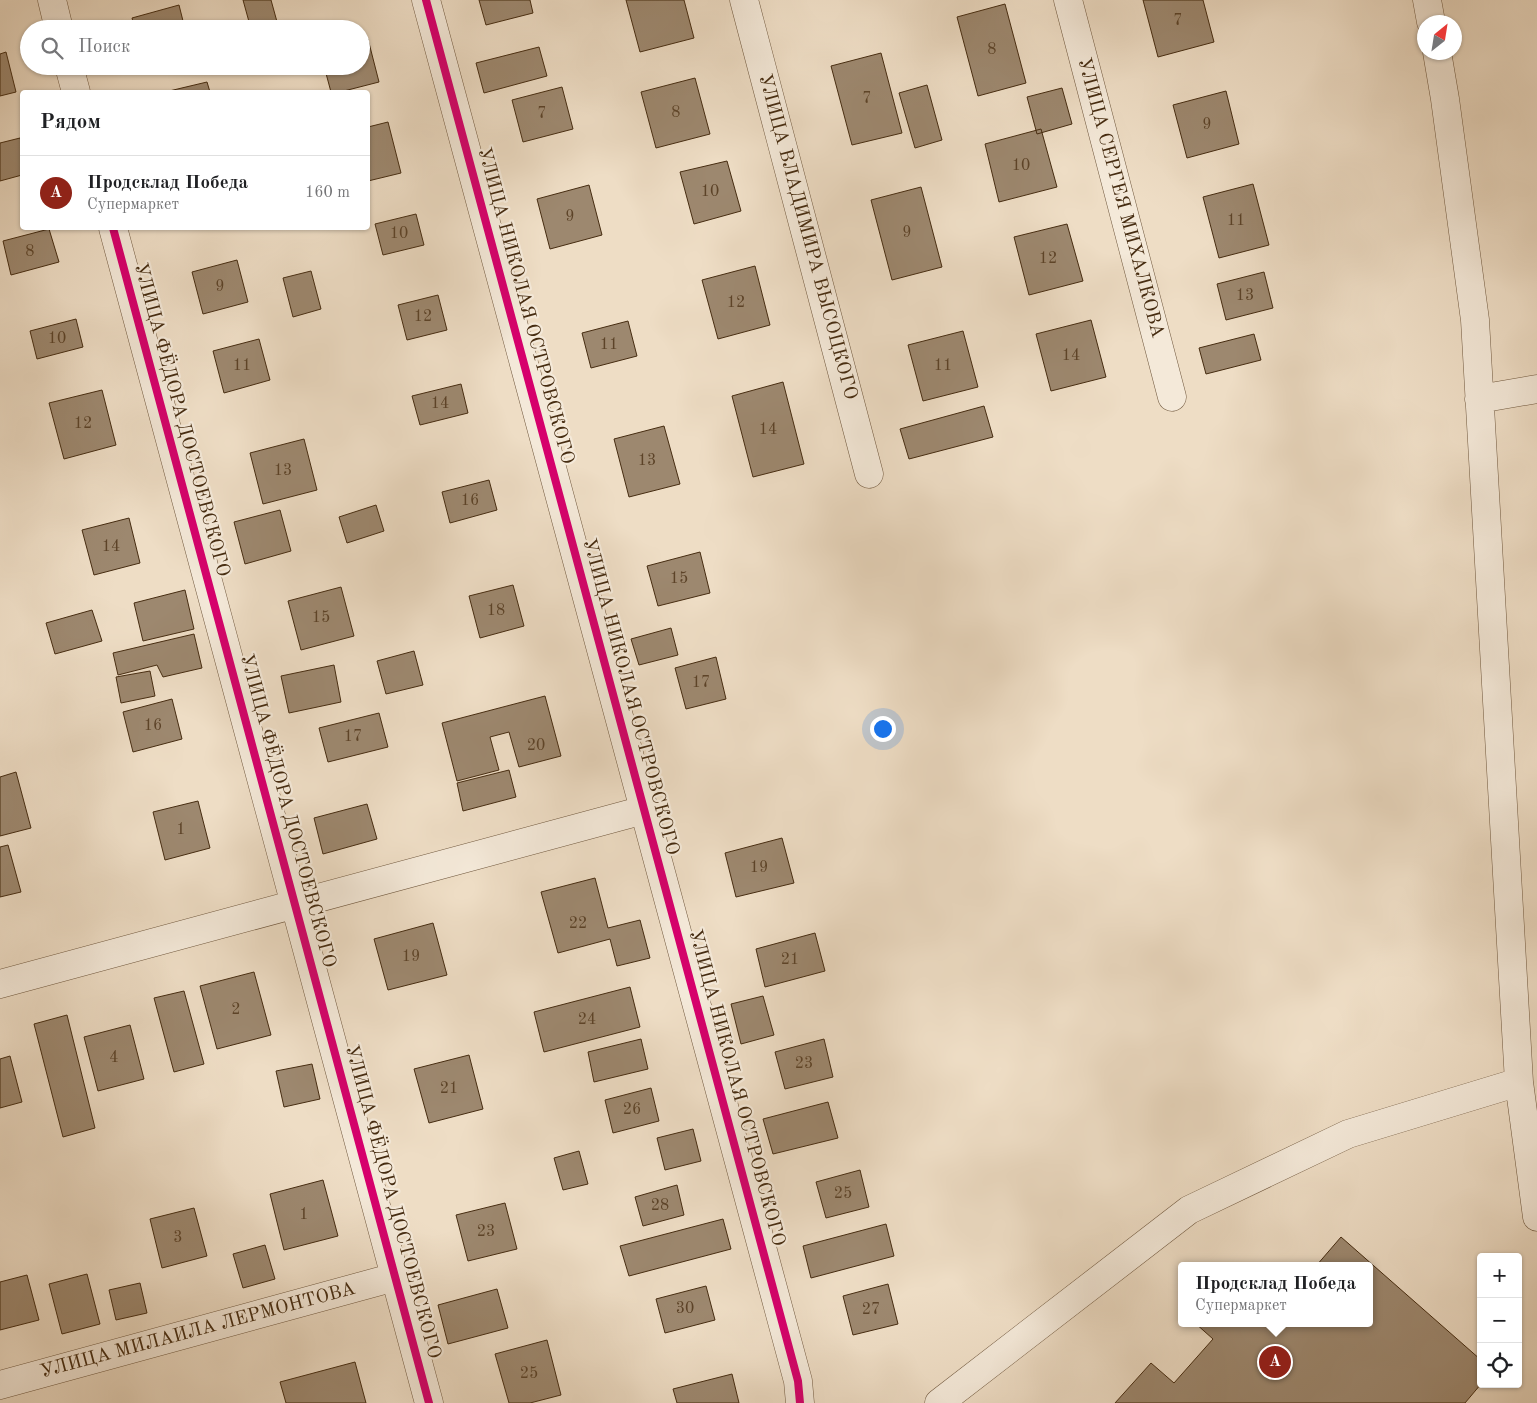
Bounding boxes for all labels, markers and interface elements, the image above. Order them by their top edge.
house number: 7 [1173,13,1183,29]
north arrow [1417,15,1462,60]
search box [20,20,370,75]
icon: search [38,34,66,62]
text: Поиск [78,38,130,57]
house number: 8 [987,42,997,58]
street label: УЛИЦА СЕРГЕЯ МИХАЛКОВА [1073,56,1167,340]
street label: УЛИЦА ВЛАДИМИРА ВЫСОЦКОГО [754,72,860,402]
house number: 7 [862,91,872,107]
house number: 8 [671,105,681,121]
house number: 7 [537,106,547,122]
text: Рядом [40,112,101,133]
house number: 9 [1202,117,1212,133]
street label: УЛИЦА НИКОЛАЯ ОСТРОВСКОГО [474,146,576,466]
house number: 10 [1012,158,1030,174]
text: Продсклад Победа [87,174,248,193]
house number: 10 [701,184,719,200]
text: A [50,185,62,201]
text: 160 m [305,185,350,201]
text: Супермаркет [87,197,179,213]
house number: 9 [565,209,575,225]
house number: 11 [1227,213,1245,229]
house number: 9 [902,225,912,241]
house number: 10 [390,226,408,242]
house number: 8 [25,244,35,260]
house number: 12 [1039,251,1057,267]
street label: УЛИЦА ФЁДОРА ДОСТОЕВСКОГО [130,260,235,579]
house number: 9 [215,279,225,295]
house number: 13 [1236,288,1254,304]
house number: 12 [727,295,745,311]
house number: 12 [414,309,432,325]
house number: 10 [48,331,66,347]
house number: 11 [600,337,618,353]
house number: 14 [1062,348,1080,364]
house number: 11 [233,358,251,374]
house number: 11 [934,358,952,374]
house number: 14 [431,396,449,412]
house number: 12 [74,416,92,432]
house number: 14 [759,422,777,438]
house number: 13 [638,453,656,469]
house number: 13 [274,463,292,479]
house number: 16 [461,493,479,509]
street label: УЛИЦА НИКОЛАЯ ОСТРОВСКОГО [579,537,681,857]
house number: 14 [102,539,120,555]
house number: 15 [670,571,688,587]
house number: 18 [487,603,505,619]
house number: 15 [312,610,330,626]
street label: УЛИЦА ФЁДОРА ДОСТОЕВСКОГО [236,651,341,970]
house number: 17 [692,675,710,691]
your location [870,716,896,742]
house number: 16 [144,718,162,734]
house number: 17 [344,729,362,745]
house number: 20 [527,738,545,754]
house number: 1 [176,822,186,838]
house number: 19 [750,860,768,876]
house number: 22 [569,916,587,932]
street label: УЛИЦА НИКОЛАЯ ОСТРОВСКОГО [685,928,787,1248]
house number: 19 [402,949,420,965]
house number: 21 [781,952,799,968]
house number: 2 [231,1002,241,1018]
house number: 24 [578,1012,596,1028]
street label: УЛИЦА ФЁДОРА ДОСТОЕВСКОГО [341,1042,446,1361]
house number: 4 [109,1050,119,1066]
house number: 23 [795,1056,813,1072]
house number: 21 [440,1081,458,1097]
house number: 26 [623,1102,641,1118]
house number: 25 [834,1186,852,1202]
house number: 28 [651,1198,669,1214]
house number: 1 [299,1207,309,1223]
house number: 23 [477,1224,495,1240]
house number: 3 [173,1230,183,1246]
map controls [1477,1253,1522,1388]
button: + [1477,1253,1522,1298]
popup [1178,1262,1373,1327]
text: Продсклад Победа [1195,1275,1356,1294]
street label: УЛИЦА МИЛАИЛА ЛЕРМОНТОВА [38,1280,358,1382]
text: Супермаркет [1195,1298,1287,1314]
button: − [1477,1298,1522,1343]
house number: 30 [676,1301,694,1317]
house number: 27 [862,1302,880,1318]
pin: A [1259,1343,1291,1381]
button: locate [1477,1343,1522,1388]
house number: 25 [520,1366,538,1382]

